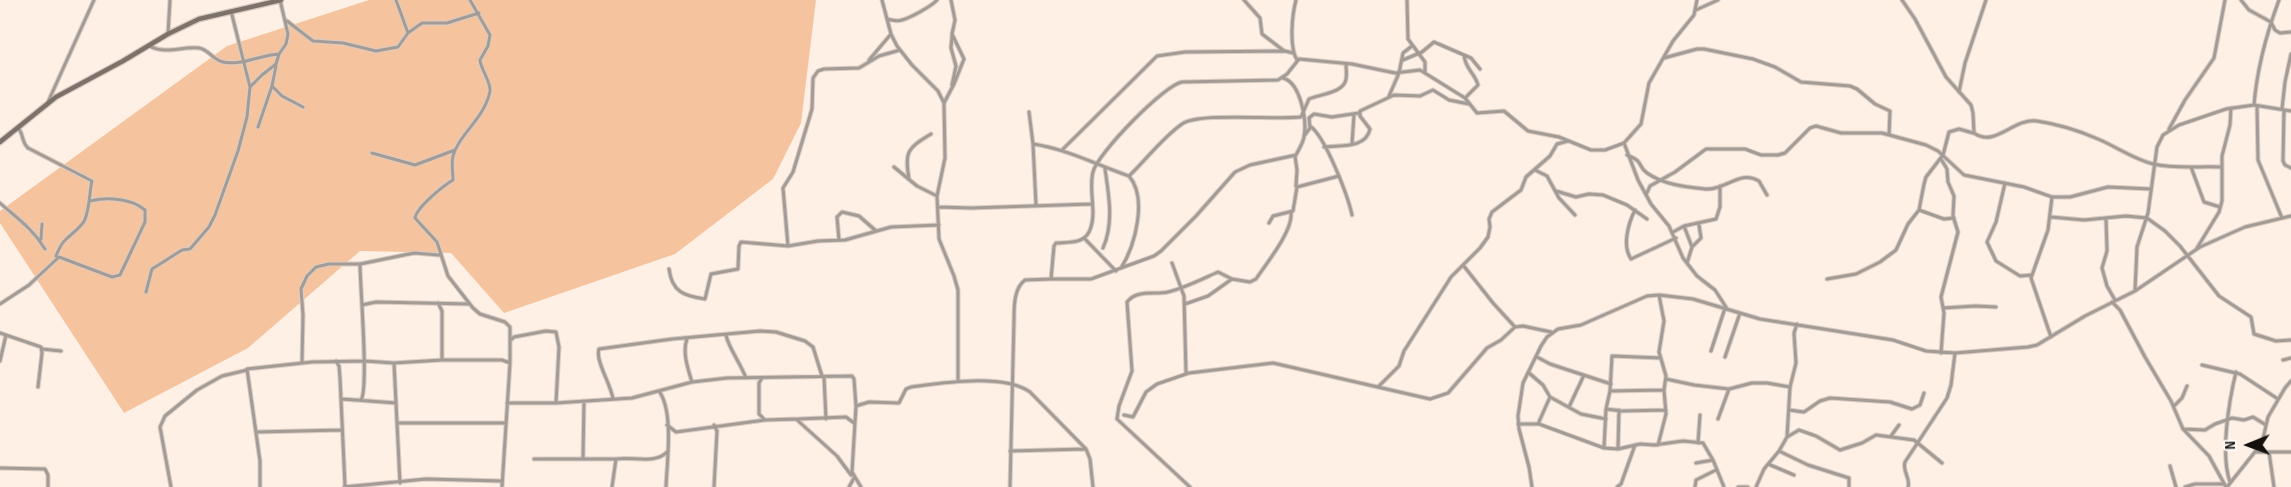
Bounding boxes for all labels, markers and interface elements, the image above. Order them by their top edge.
north arrow [2219,415,2279,475]
text: N [2221,441,2240,450]

